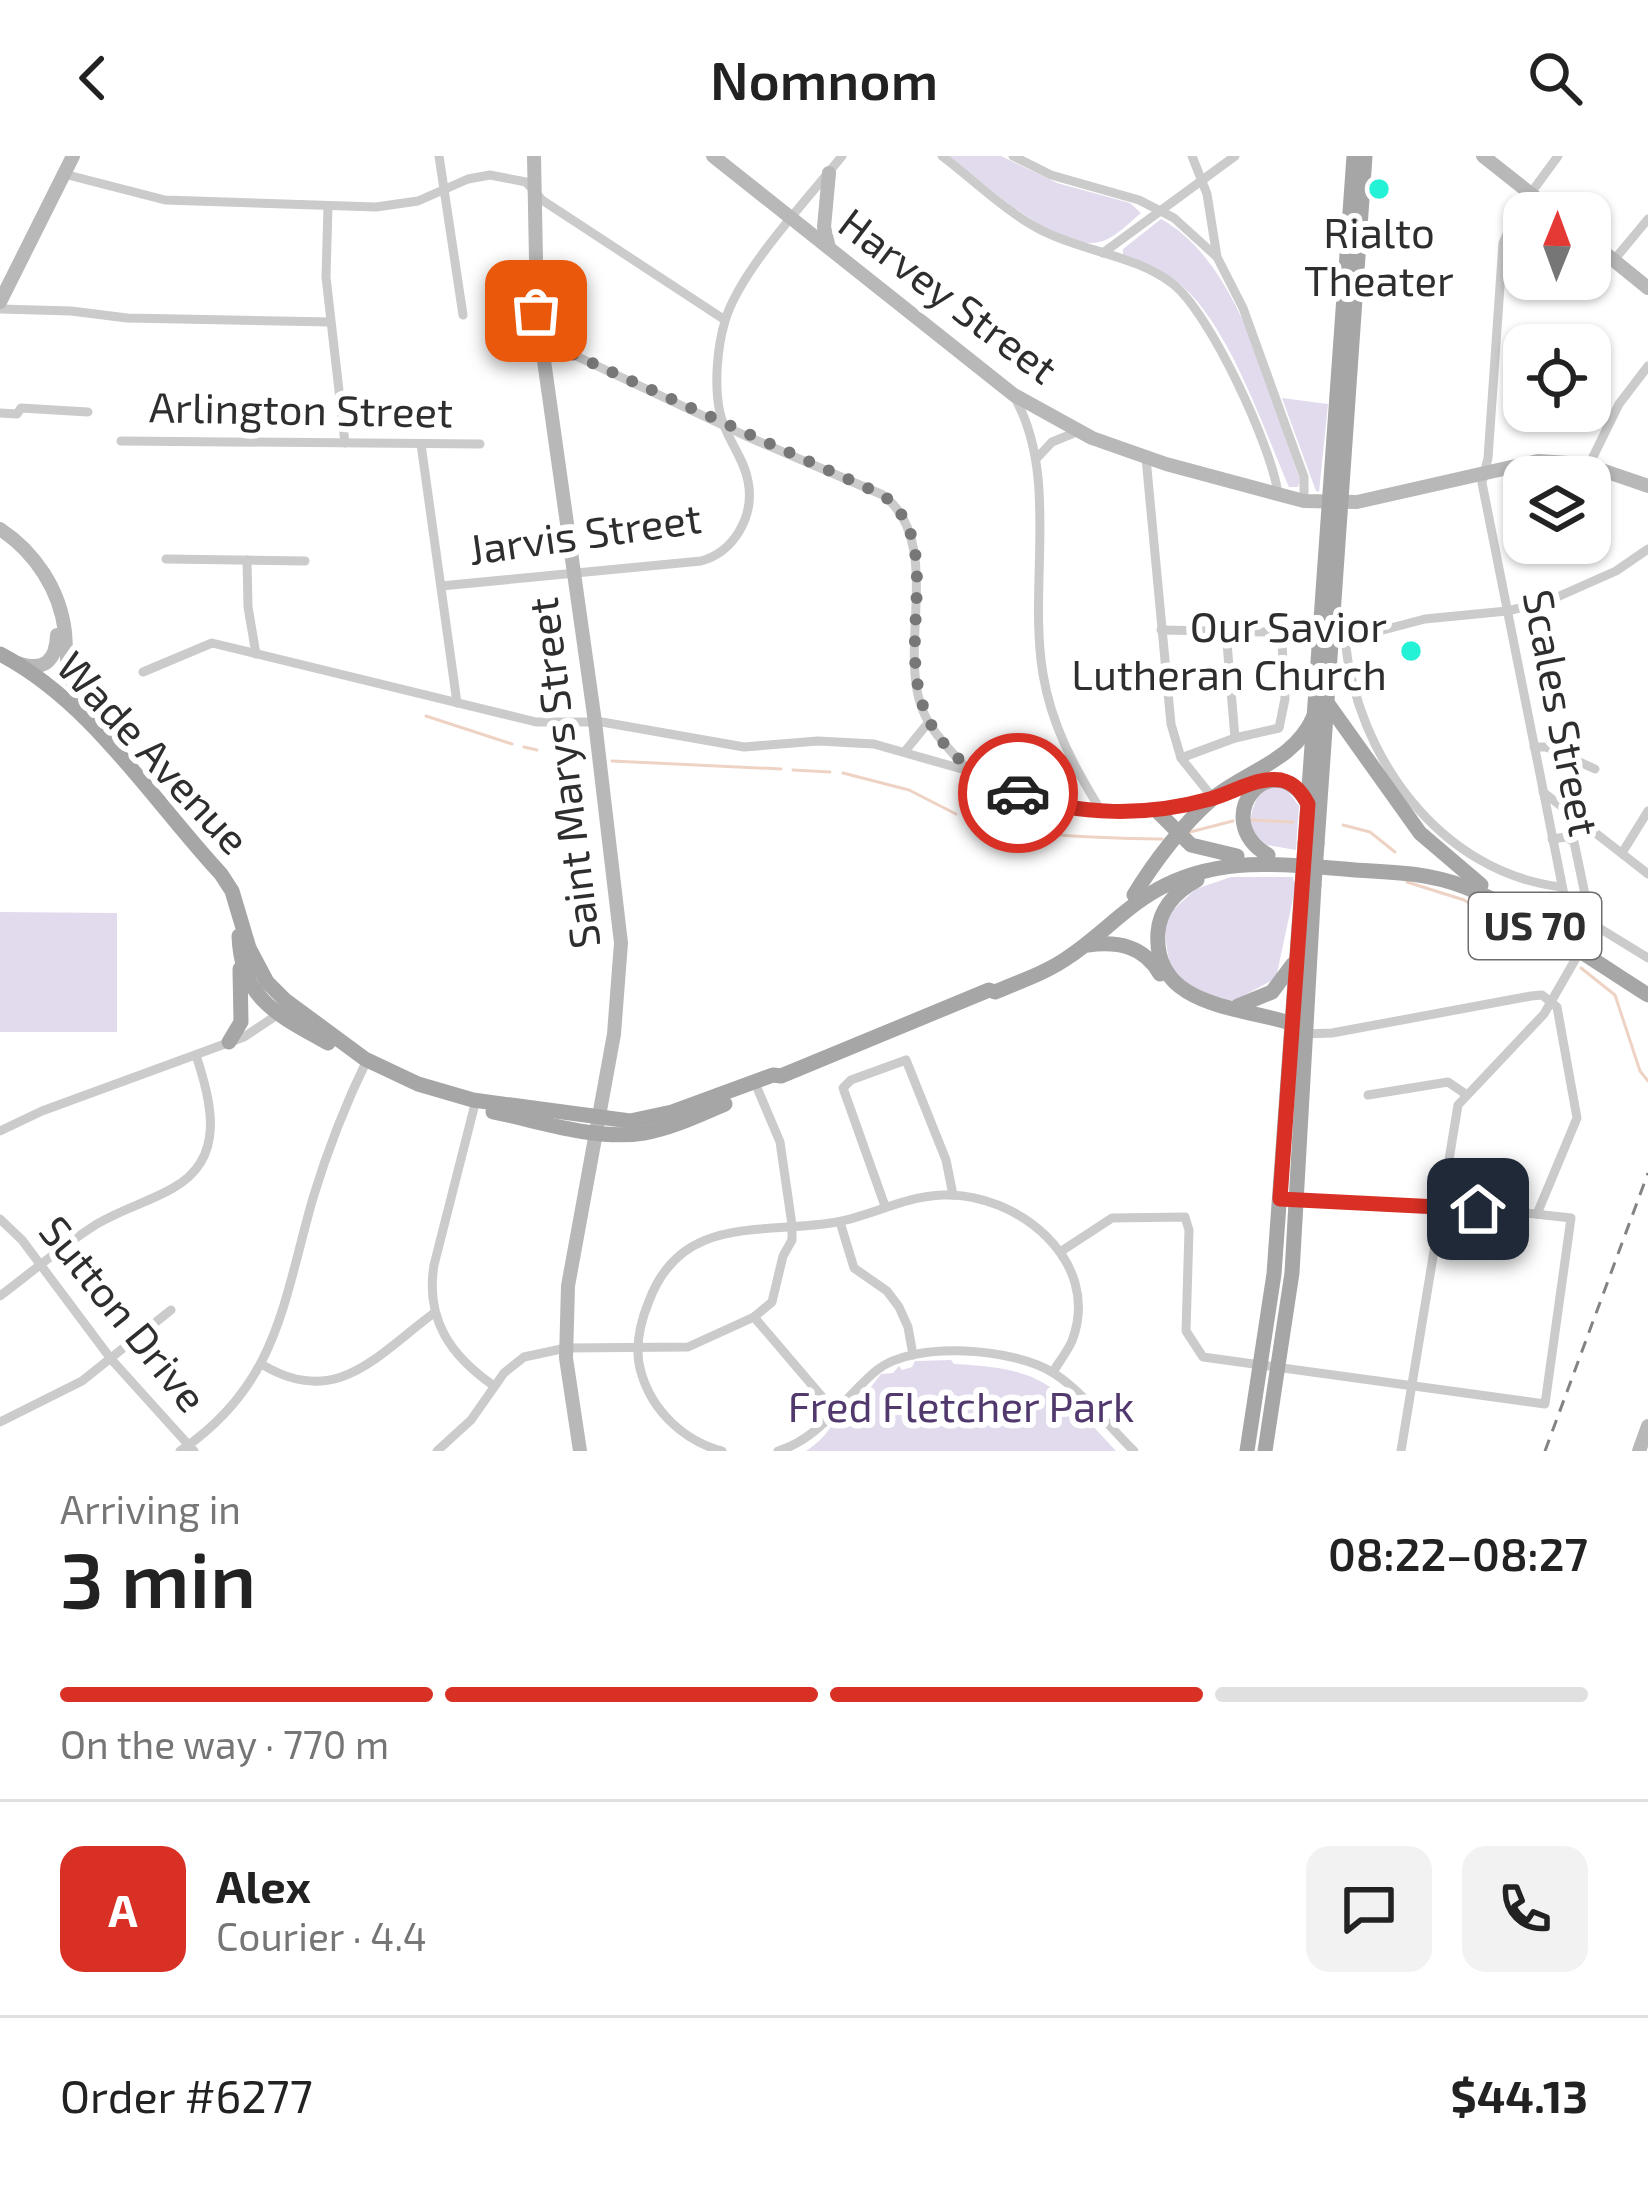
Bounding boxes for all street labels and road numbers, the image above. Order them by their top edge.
street label: Harvey Street [830,196,1068,393]
street label: Arlington Street [149,380,453,436]
street label: Jarvis Street [465,491,704,573]
street label: Scales Street [1515,585,1611,840]
street label: Saint Marys Street [516,595,608,952]
street label: Wade Avenue [48,640,261,863]
road number: US 70 [1469,893,1601,959]
street label: Sutton Drive [31,1205,219,1421]

